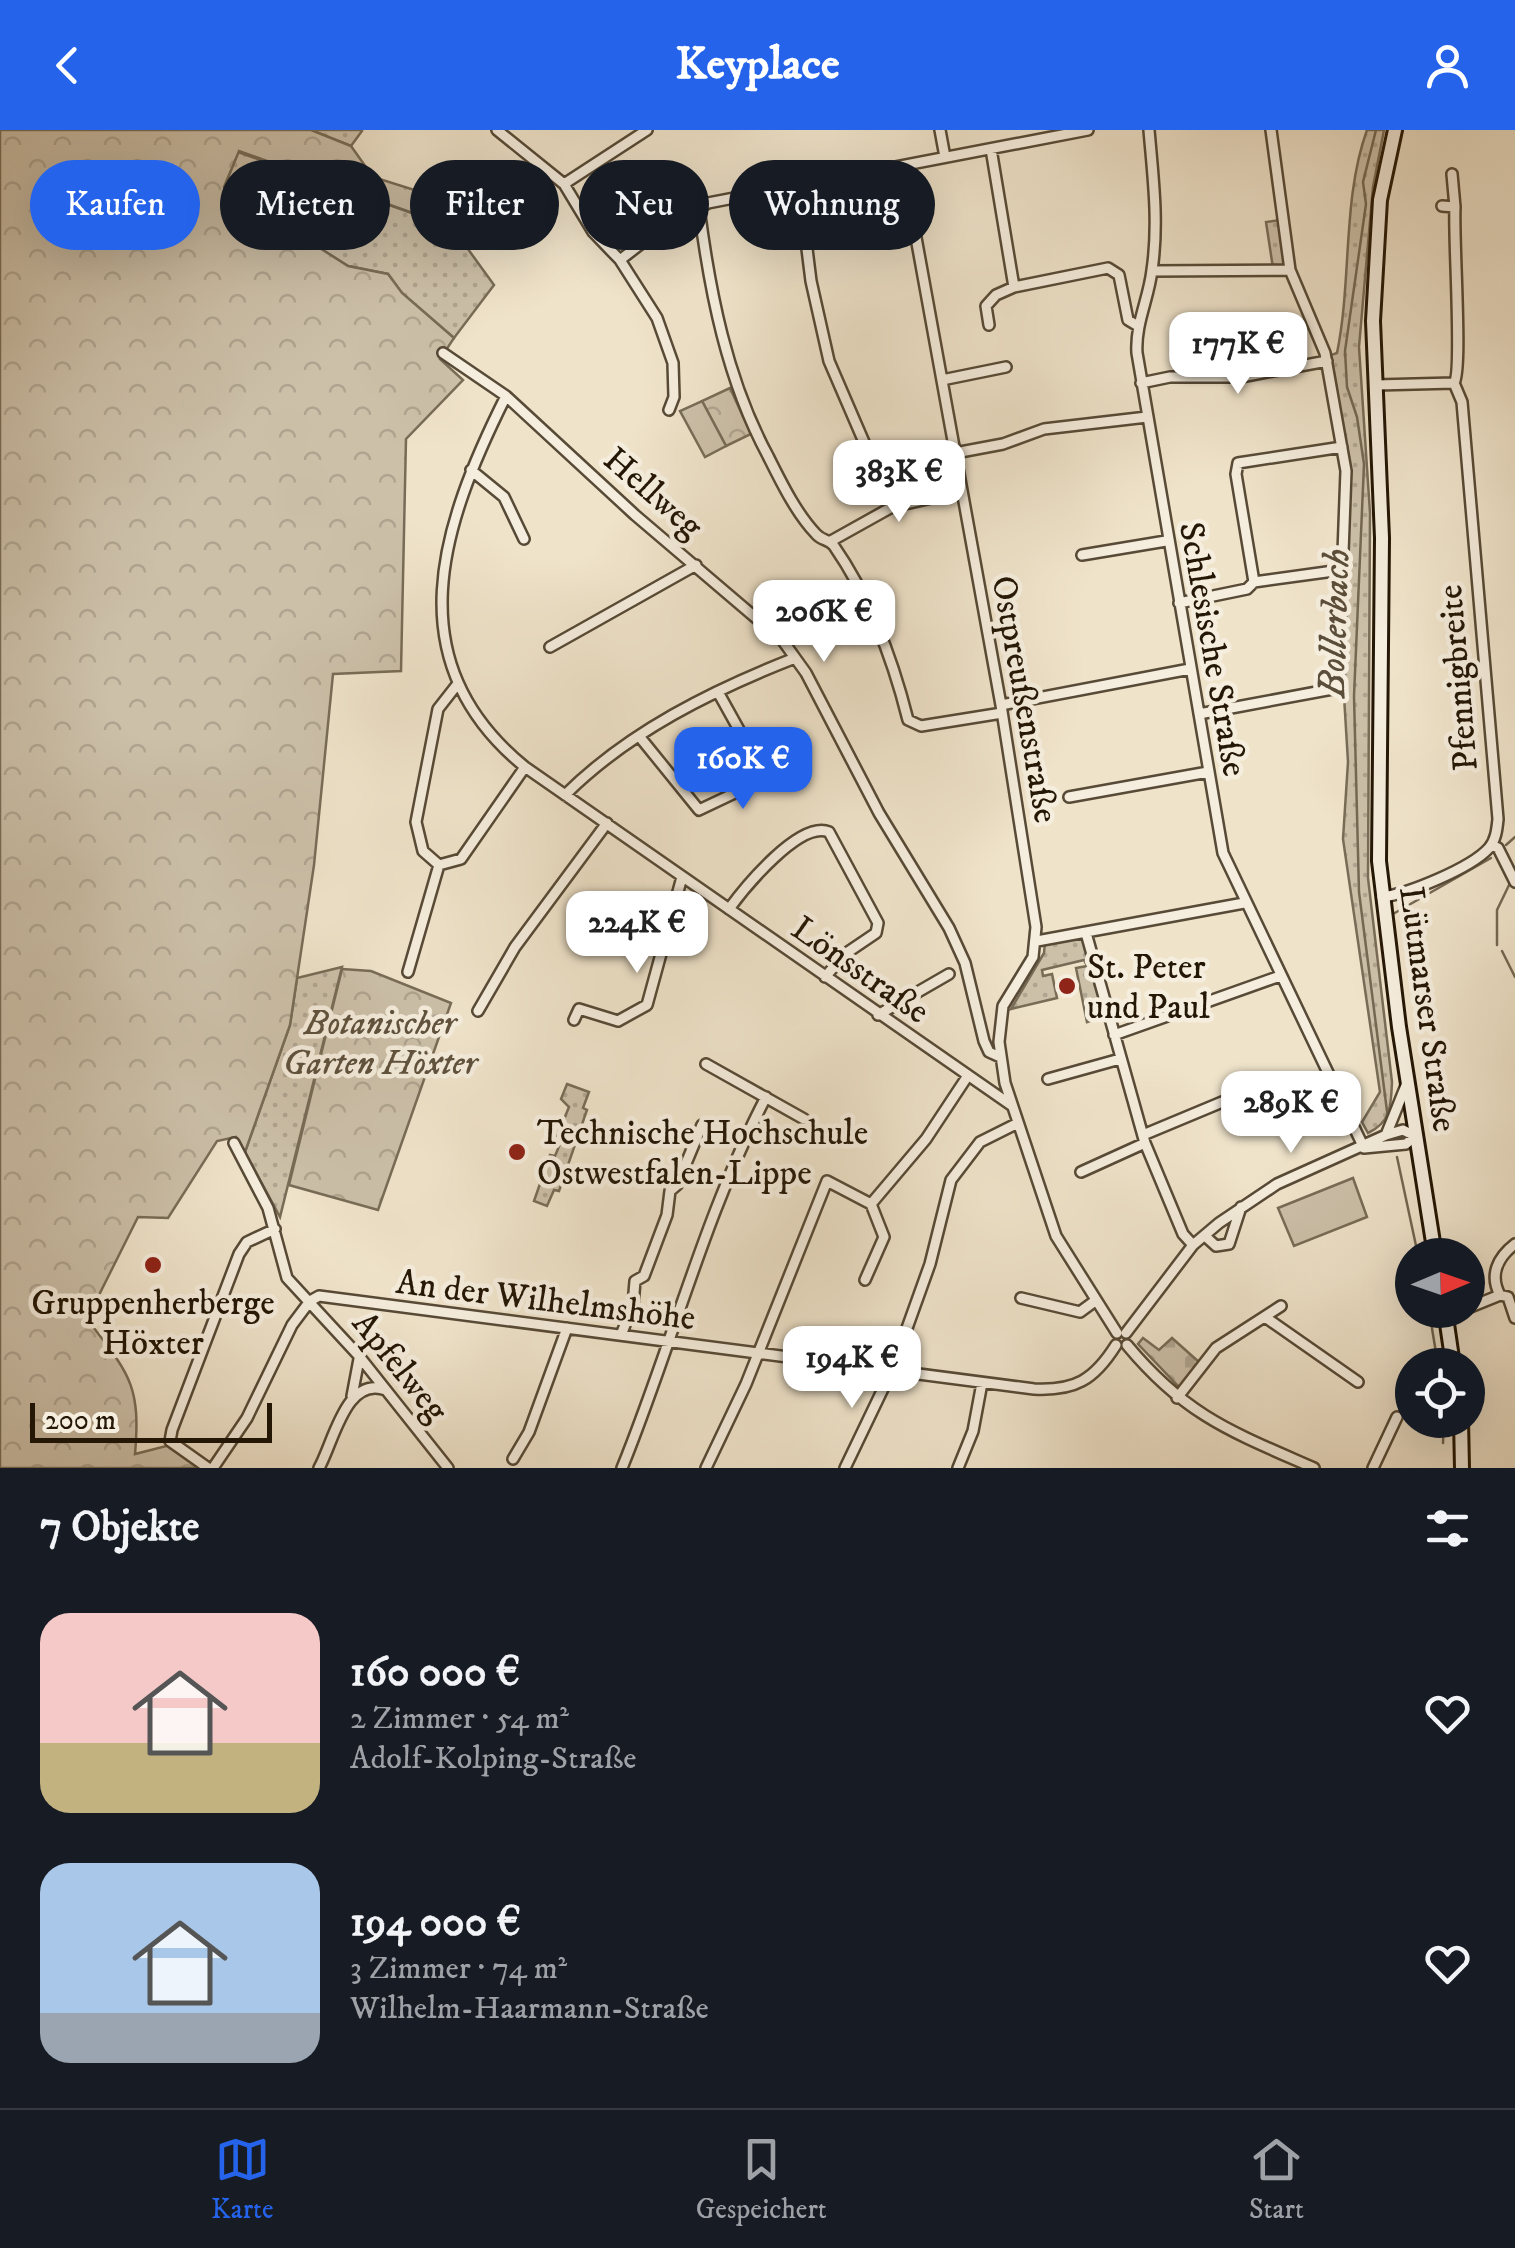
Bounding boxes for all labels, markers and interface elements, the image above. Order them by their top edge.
text: Keyplace [675,37,840,93]
icon: back [40,38,95,93]
icon: person [1420,38,1475,93]
chip: Kaufen [30,160,200,250]
chip: Mieten [220,160,390,250]
chip: Filter [410,160,559,250]
chip: Neu [579,160,709,250]
chip: Wohnung [729,160,935,250]
pin: 177K € [1157,312,1319,397]
text: 177K € [1191,324,1285,364]
street label: Hellweg [594,438,712,549]
pin: 383K € [818,440,980,525]
text: 383K € [855,452,943,492]
street label: Schlesische Straße [1168,519,1256,780]
water label: Bollerbach [1308,548,1362,700]
street label: Ostpreußenstraße [981,572,1067,826]
pin: 206K € [743,580,905,665]
street label: Pfennigbreite [1429,583,1489,773]
text: 206K € [775,592,873,632]
pin: 160K € [662,727,824,812]
text: 160K € [696,739,790,779]
street label: Lütmarser Straße [1388,884,1466,1135]
pin: 224K € [556,891,718,976]
text: 224K € [588,903,686,943]
street label: Lönsstraße [782,907,937,1034]
place label: St. Peter und Paul [1087,946,1210,1030]
marker: St. Peter und Paul [1056,975,1078,997]
park label: Botanischer Garten Höxter [283,1002,480,1086]
pin: 289K € [1210,1071,1372,1156]
text: 289K € [1243,1083,1339,1123]
place label: Technische Hochschule Ostwestfalen-Lippe [537,1112,868,1196]
marker: Technische Hochschule Ostwestfalen-Lippe [506,1141,528,1163]
north arrow [1395,1238,1485,1328]
map controls [1395,1238,1485,1438]
marker: Gruppenherberge Höxter [142,1254,164,1276]
street label: An der Wilhelmshöhe [394,1261,698,1341]
place label: Gruppenherberge Höxter [31,1282,275,1366]
street label: Apfelweg [342,1303,458,1432]
pin: 194K € [771,1326,933,1411]
text: 194K € [805,1338,899,1378]
button: locate [1395,1348,1485,1438]
scale bar [30,1398,272,1442]
text: 200 m [45,1403,116,1438]
icon: filters [1420,1501,1475,1556]
text: 7 Objekte [40,1502,200,1554]
text: 160 000 € [350,1647,520,1699]
icon: home [120,1653,240,1773]
icon: heart [1420,1686,1475,1741]
text: 2 Zimmer · 54 m² [350,1699,569,1739]
text: Adolf-Kolping-Straße [350,1739,636,1779]
text: 194 000 € [350,1897,521,1949]
icon: home [120,1903,240,2023]
icon: heart [1420,1936,1475,1991]
text: 3 Zimmer · 74 m² [350,1949,567,1989]
text: Wilhelm-Haarmann-Straße [350,1989,709,2029]
tab: Karte [211,2132,274,2227]
tab: Gespeichert [696,2132,827,2227]
tab: Start [1249,2132,1304,2227]

